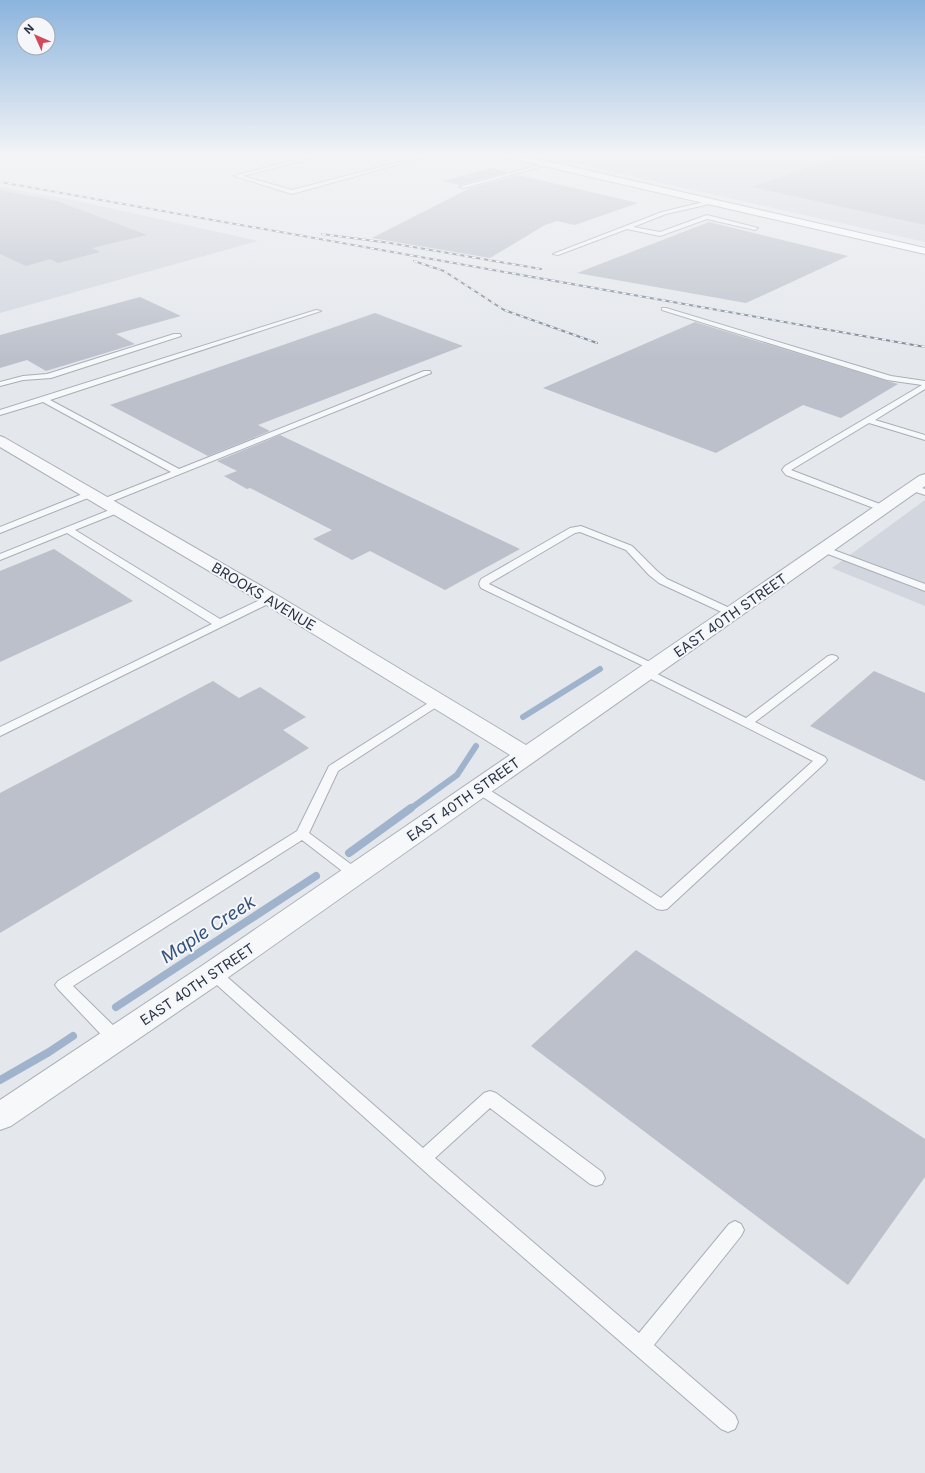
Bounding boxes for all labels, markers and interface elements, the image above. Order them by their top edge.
north arrow [16,16,56,56]
text: N [21,21,37,37]
street label: BROOKS AVENUE [209,558,319,634]
street label: EAST 40TH STREET [670,570,790,660]
street label: EAST 40TH STREET [403,754,523,844]
water label: Maple Creek [157,890,260,967]
street label: EAST 40TH STREET [137,939,257,1029]

